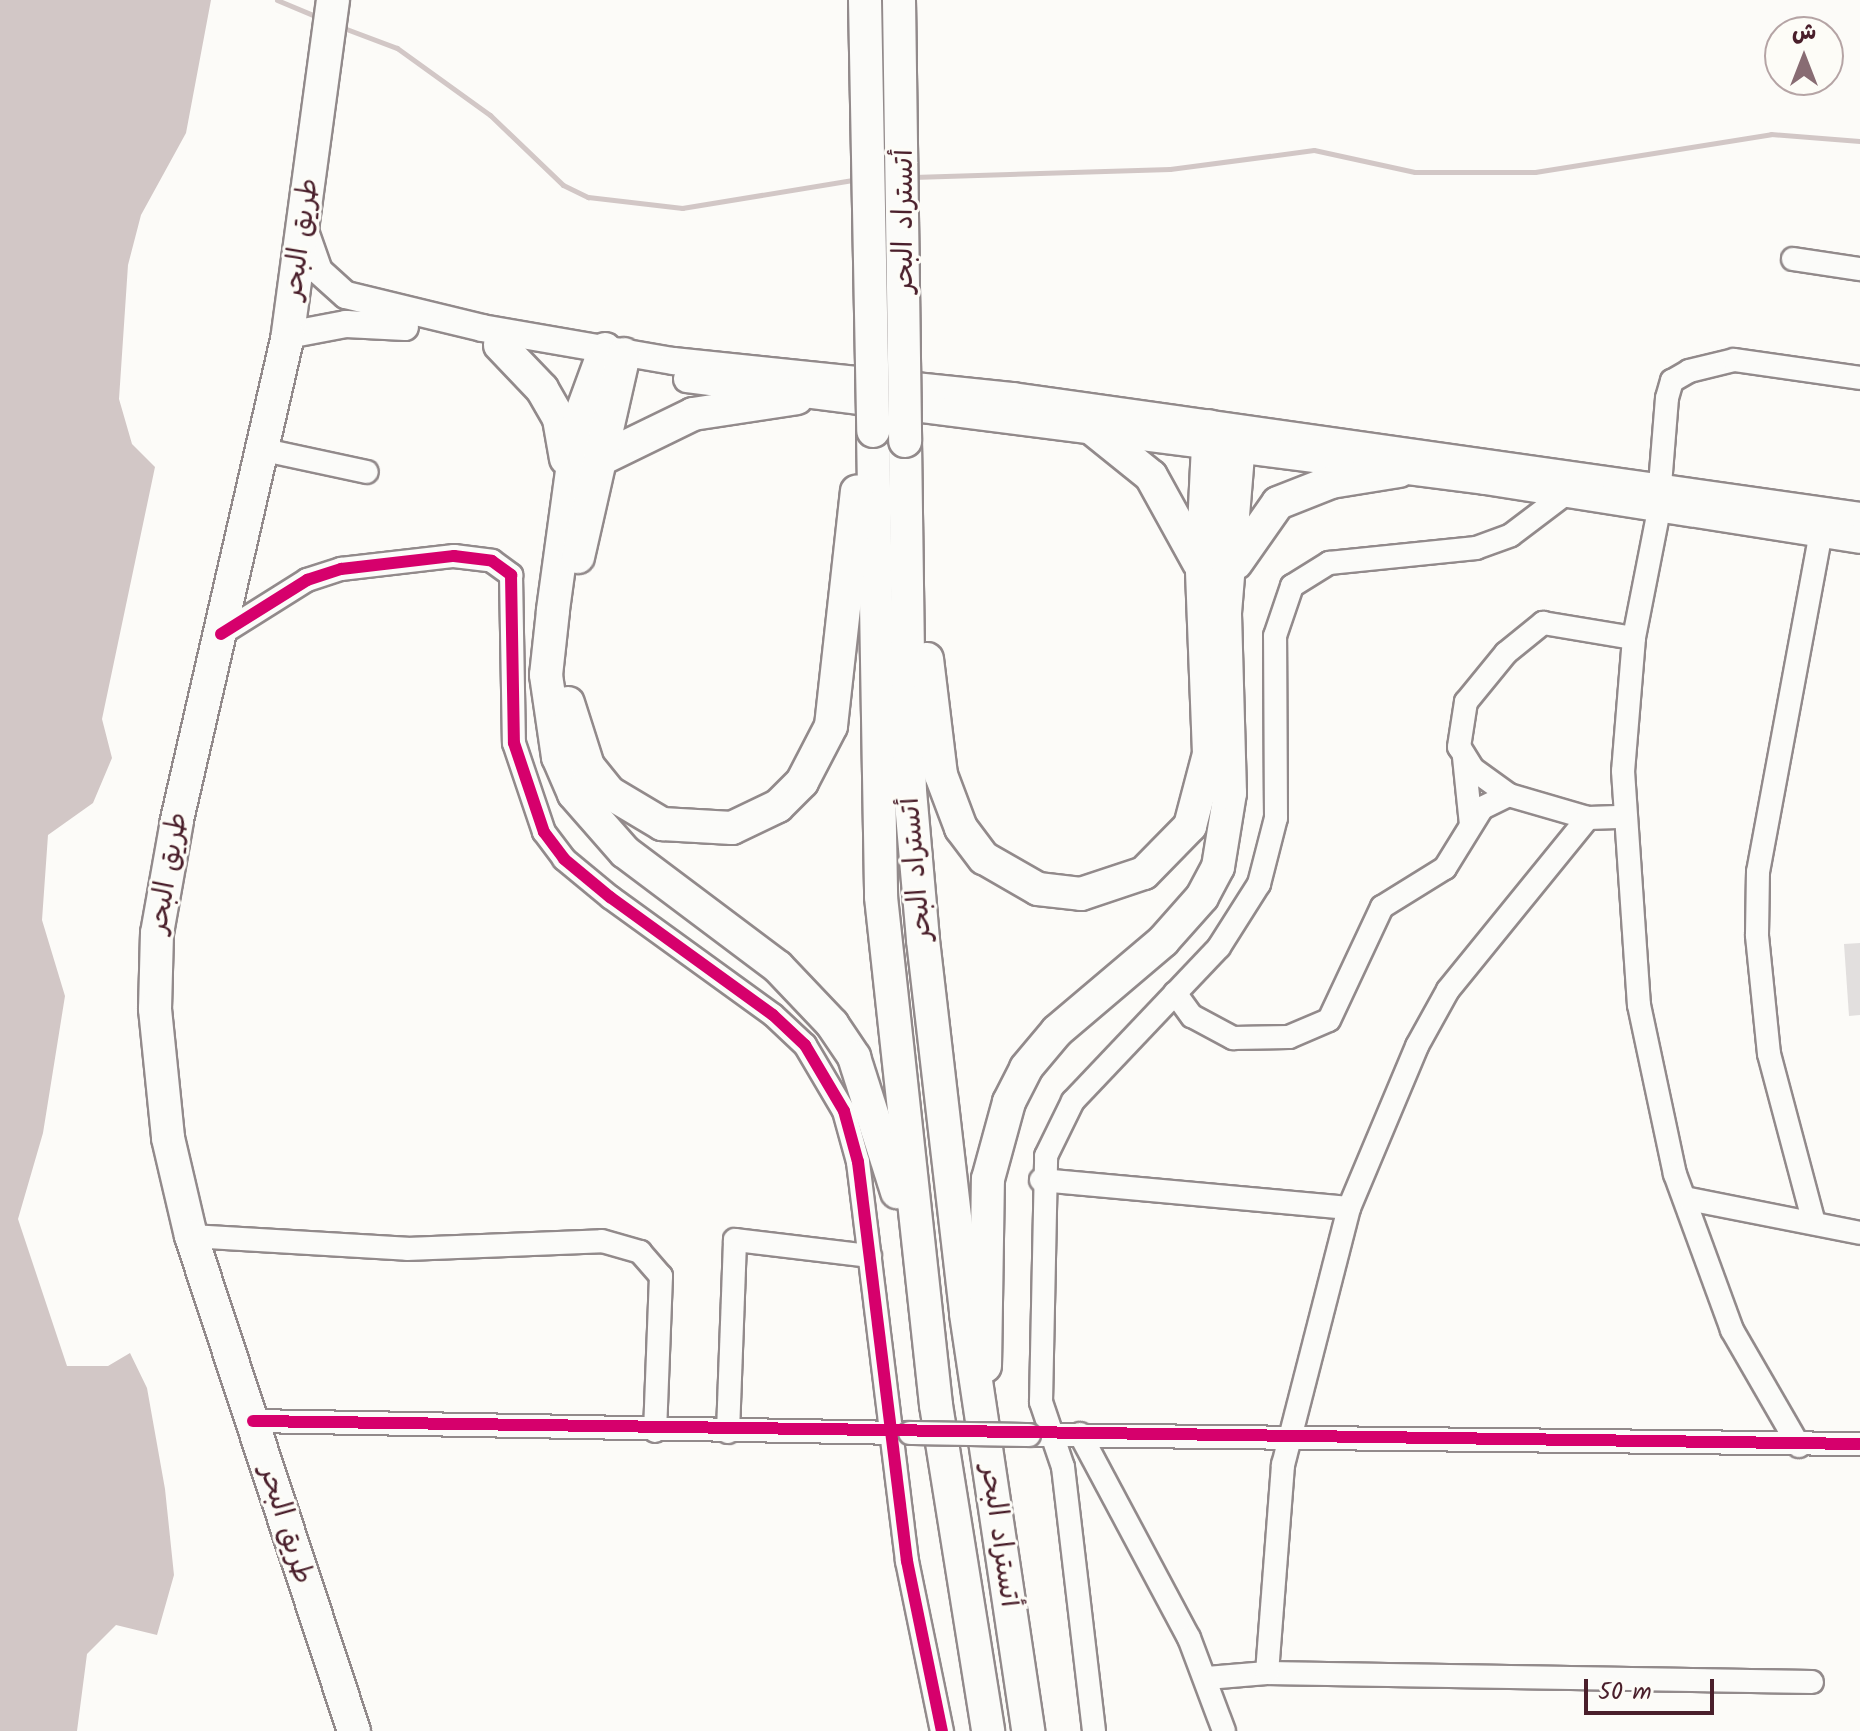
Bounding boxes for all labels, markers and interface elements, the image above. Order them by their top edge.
north arrow [1764,16,1844,96]
text: ش [1792,16,1816,51]
street label: أتستراد البحر [888,149,922,293]
street label: طريق البحر [277,176,327,302]
street label: أتستراد البحر [894,796,940,942]
street label: طريق البحر [142,810,196,936]
street label: طريق البحر [251,1462,319,1588]
street label: أتستراد البحر [972,1462,1026,1610]
scale bar [1588,1663,1718,1713]
text: 50 m [1598,1673,1652,1712]

